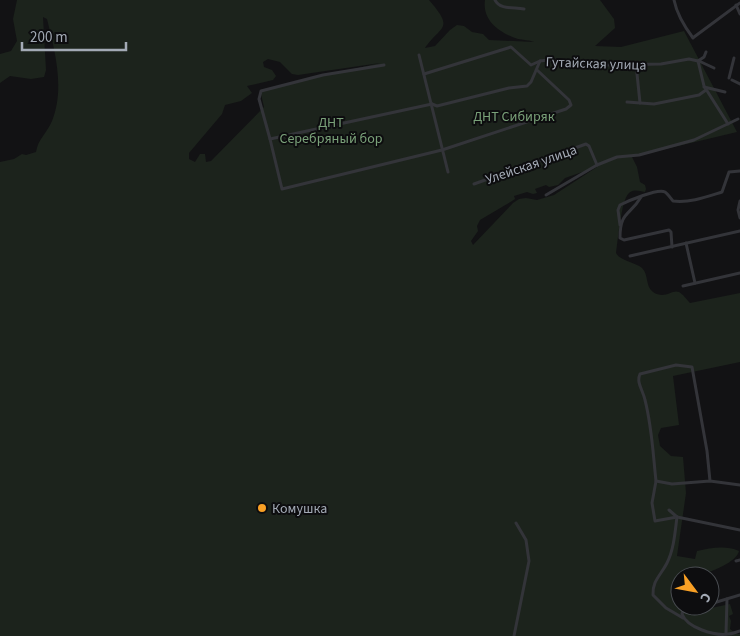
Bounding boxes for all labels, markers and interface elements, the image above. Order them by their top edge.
scale bar [22,20,126,52]
text: 200 m [30,27,68,48]
street label: Гутайская улица [545,52,647,76]
park label: ДНТ Сибиряк [473,107,555,127]
park label: ДНТ Серебряный бор [279,113,383,149]
street label: Улейская улица [483,140,580,190]
place label: Комушка [272,499,327,519]
marker: Комушка [256,502,268,514]
north arrow [670,566,720,616]
text: С [695,589,716,606]

